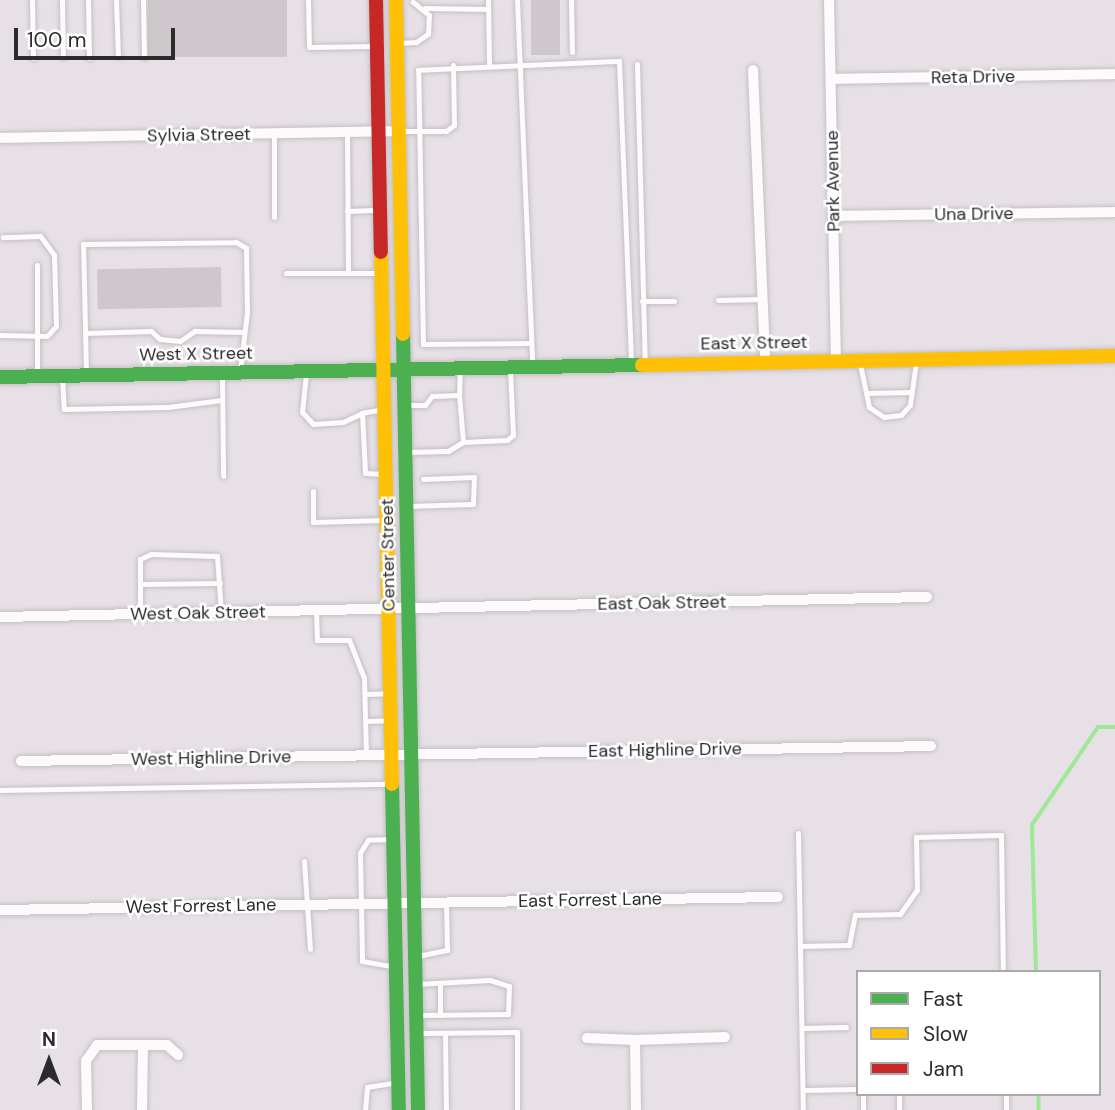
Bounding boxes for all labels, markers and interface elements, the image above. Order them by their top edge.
scale bar [18,14,178,58]
text: 100 m [27,26,87,54]
street label: Reta Drive [931,65,1015,89]
street label: Sylvia Street [147,123,251,147]
street label: Park Avenue [821,130,845,232]
street label: Una Drive [934,203,1014,225]
street label: East X Street [700,331,808,355]
street label: West X Street [139,342,253,366]
street label: Center Street [376,498,400,612]
street label: East Oak Street [597,591,727,615]
street label: West Oak Street [130,601,266,625]
street label: East Highline Drive [588,738,742,762]
street label: West Highline Drive [131,746,291,770]
street label: East Forrest Lane [518,888,662,912]
street label: West Forrest Lane [125,894,277,918]
legend [856,970,1101,1096]
text: Fast [923,985,963,1013]
text: Slow [923,1020,968,1048]
north arrow [14,1026,84,1096]
text: N [42,1027,56,1052]
text: Jam [923,1055,964,1083]

